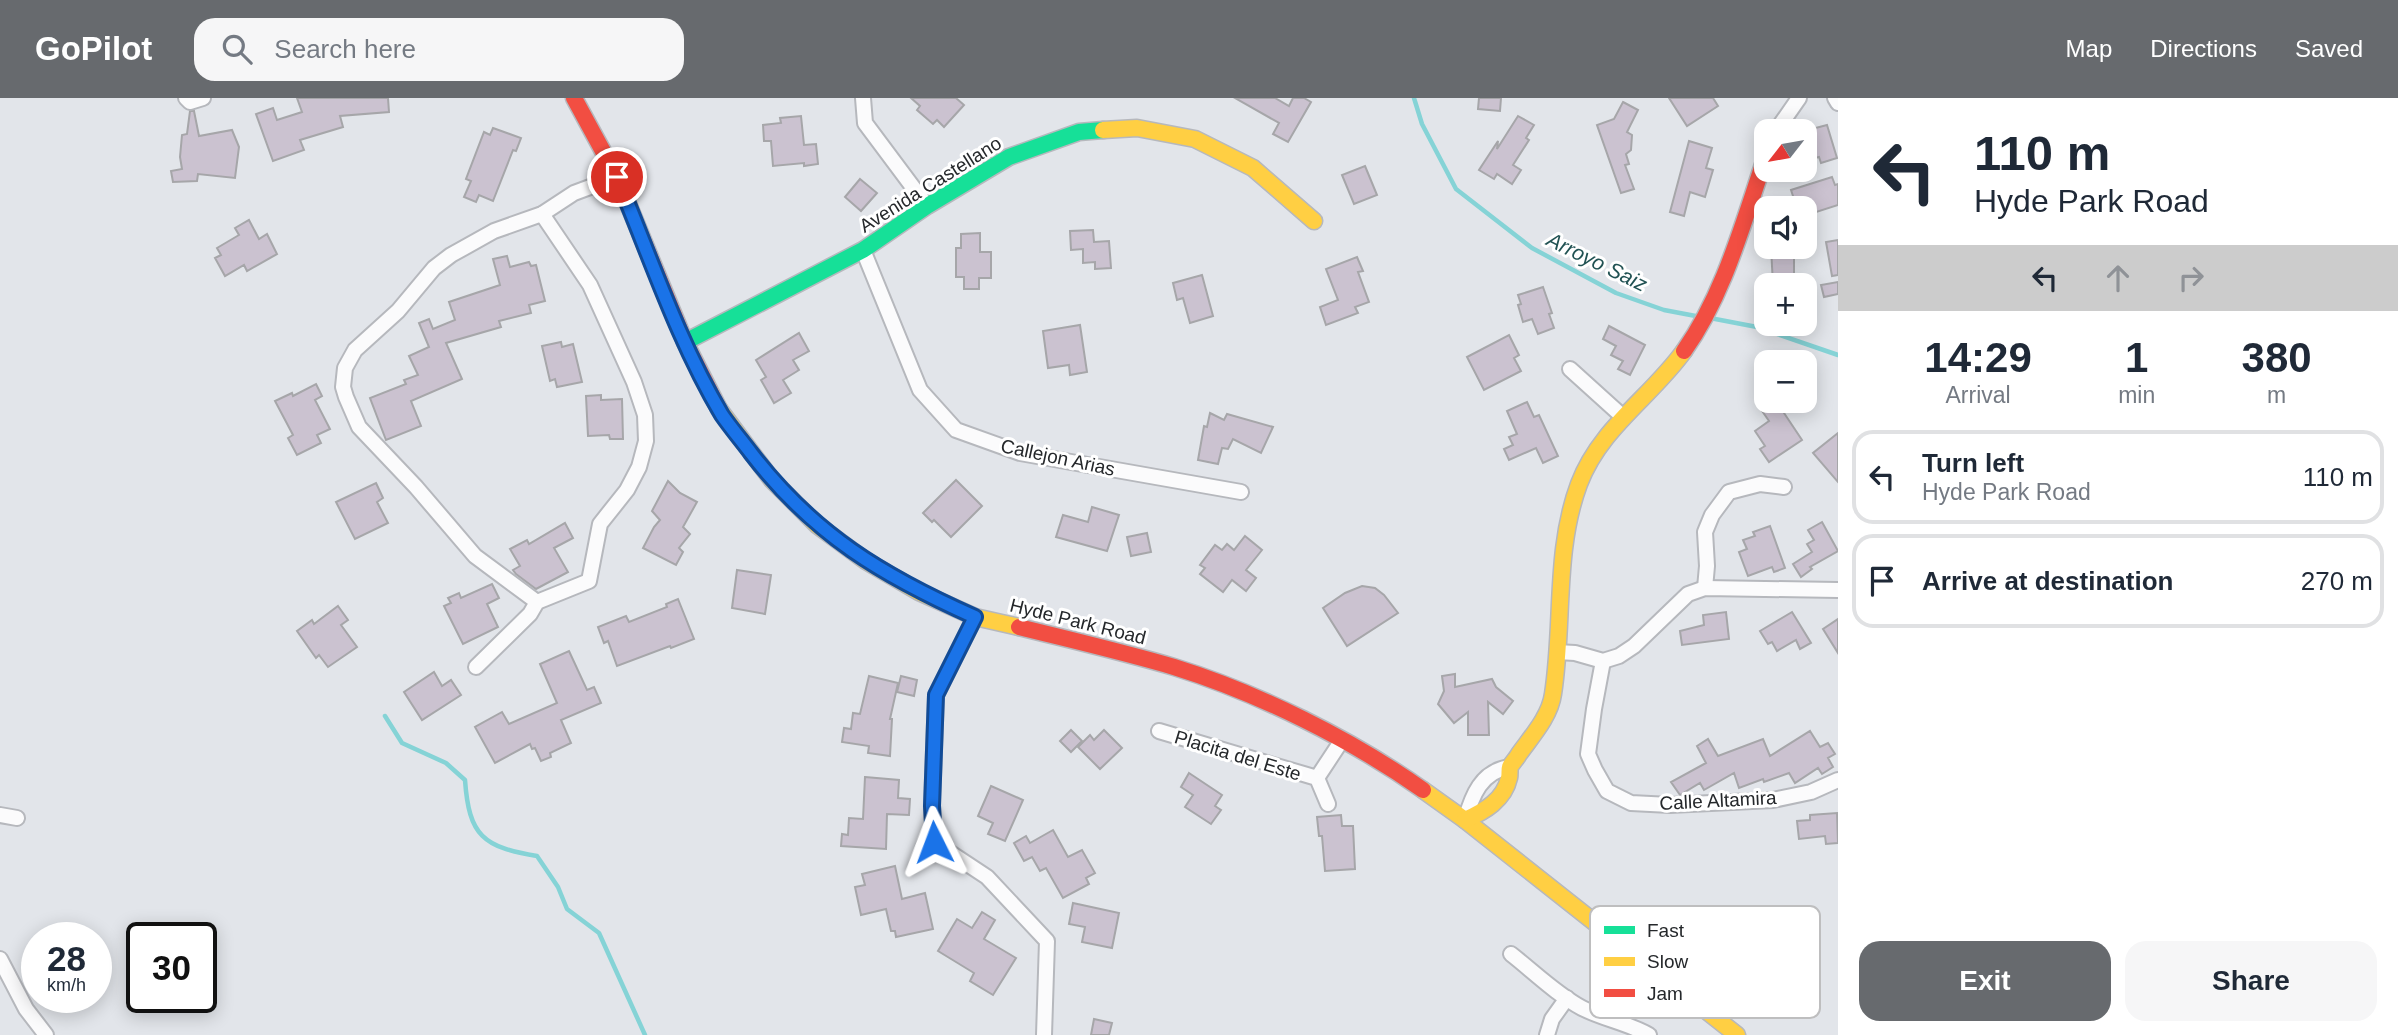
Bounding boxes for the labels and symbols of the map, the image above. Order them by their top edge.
north arrow [1754,119,1816,182]
street label: Avenida Castellano [855,132,1005,237]
pin [587,147,647,207]
water label: Arroyo Saiz [1542,227,1651,296]
street label: Callejon Arias [999,435,1117,480]
street label: Hyde Park Road [1008,594,1148,649]
street label: Placita del Este [1172,726,1304,785]
street label: Calle Altamira [1659,787,1778,814]
position arrow [897,805,971,879]
legend [1590,906,1820,1018]
text: Fast [1647,920,1685,941]
speed limit sign: 30 [126,922,217,1013]
text: Slow [1647,951,1688,972]
text: Jam [1647,983,1683,1004]

